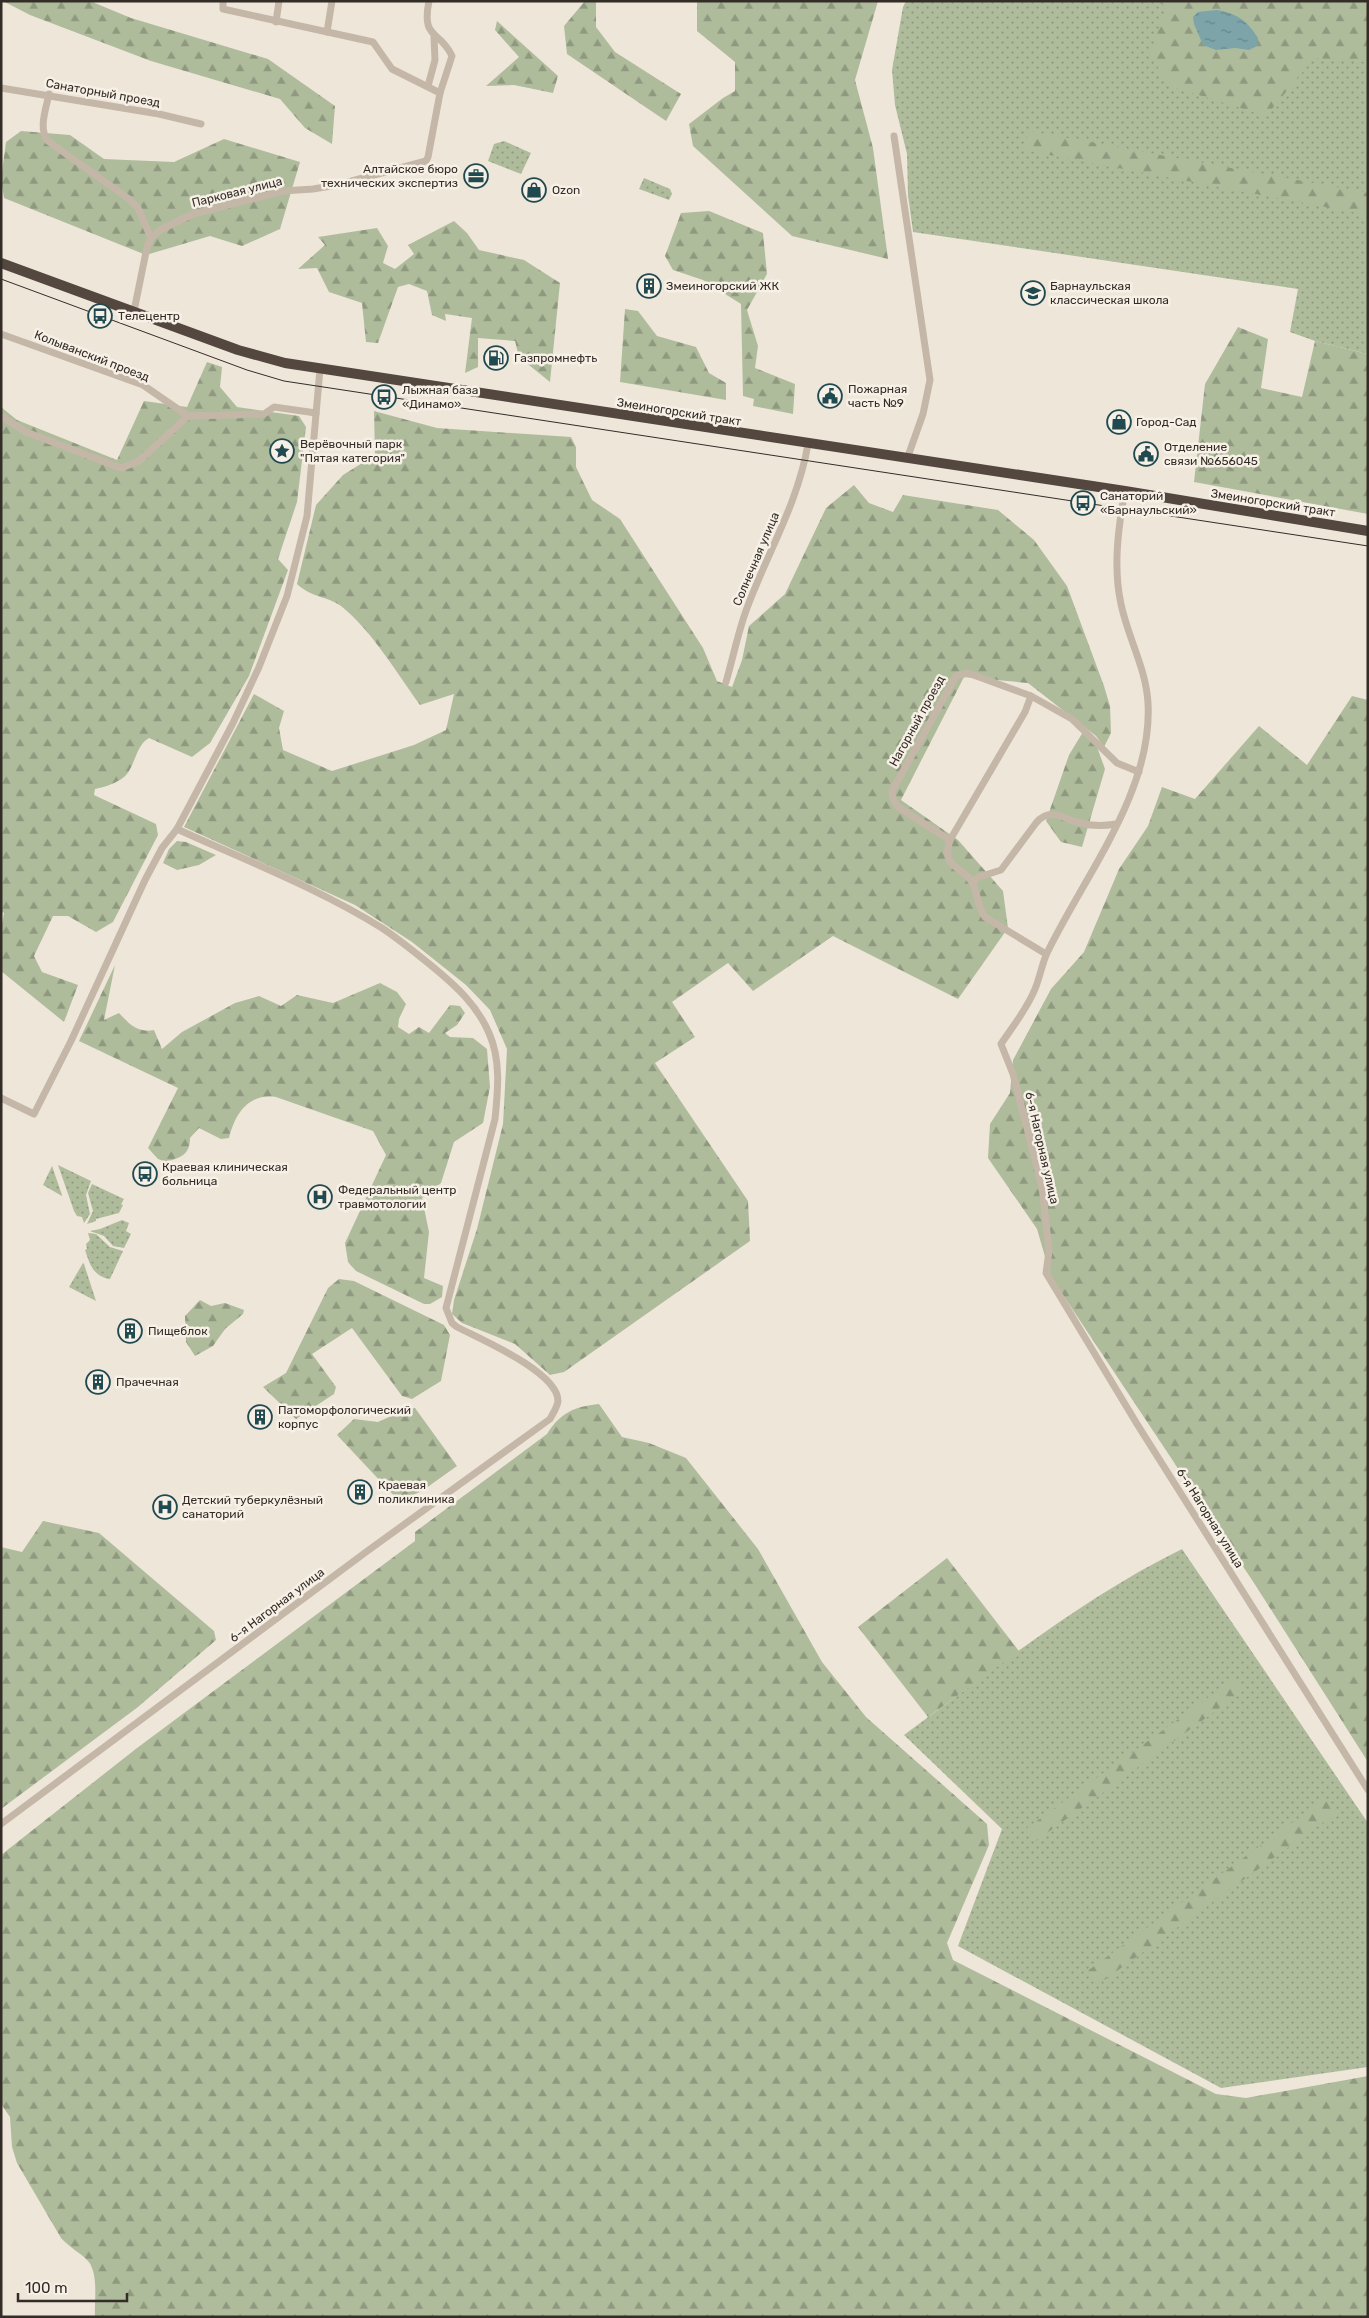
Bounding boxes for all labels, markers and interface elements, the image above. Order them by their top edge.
street label: Санаторный проезд [45,76,161,110]
place label: Алтайское бюро технических экспертиз [321,162,458,190]
office icon: Алтайское бюро технических экспертиз [463,163,489,189]
street label: Парковая улица [190,174,284,210]
shop icon: Ozon [521,177,547,203]
place label: Ozon [552,183,580,197]
building icon: Змеиногорский ЖК [636,273,662,299]
place label: Змеиногорский ЖК [666,279,779,293]
place label: Барнаульская классическая школа [1050,279,1169,307]
school or university icon: Барнаульская классическая школа [1020,280,1046,306]
bus stop icon: Телецентр [87,303,113,329]
place label: Телецентр [118,309,180,323]
street label: Колыванский проезд [33,328,151,384]
fuel station icon: Газпромнефть [483,345,509,371]
place label: Газпромнефть [514,351,597,365]
place label: Пожарная часть №9 [848,382,907,410]
place label: Лыжная база «Динамо» [402,383,478,411]
public building icon: Пожарная часть №9 [817,383,843,409]
bus stop icon: Лыжная база «Динамо» [371,384,397,410]
street label: Змеиногорский тракт [616,395,742,429]
shop icon: Город-Сад [1106,409,1132,435]
place label: Город-Сад [1136,415,1197,429]
place label: Верёвочный парк "Пятая категория" [300,437,405,465]
place icon: Верёвочный парк "Пятая категория" [269,438,295,464]
place label: Отделение связи №656045 [1164,440,1258,468]
public building icon: Отделение связи №656045 [1133,441,1159,467]
street label: Змеиногорский тракт [1210,486,1336,520]
place label: Санаторий «Барнаульский» [1100,489,1197,517]
bus stop icon: Санаторий «Барнаульский» [1070,490,1096,516]
street label: Солнечная улица [730,510,782,608]
street label: Нагорный проезд [886,673,948,769]
street label: 6-я Нагорная улица [1022,1091,1062,1205]
place label: Краевая клиническая больница [162,1160,288,1188]
bus stop icon: Краевая клиническая больница [132,1161,158,1187]
place label: Федеральный центр травмотологии [338,1183,456,1211]
hospital icon: Федеральный центр травмотологии [307,1184,333,1210]
building icon: Пищеблок [117,1318,143,1344]
place label: Пищеблок [148,1324,208,1338]
building icon: Прачечная [85,1369,111,1395]
place label: Прачечная [116,1375,179,1389]
place label: Патоморфологический корпус [278,1403,411,1431]
building icon: Патоморфологический корпус [247,1404,273,1430]
street label: 6-я Нагорная улица [1174,1466,1246,1570]
place label: Краевая поликлиника [378,1478,455,1506]
building icon: Краевая поликлиника [347,1479,373,1505]
place label: Детский туберкулёзный санаторий [182,1493,323,1521]
hospital icon: Детский туберкулёзный санаторий [152,1494,178,1520]
street label: 6-я Нагорная улица [227,1565,327,1645]
scale bar [18,2270,126,2302]
text: 100 m [25,2279,67,2297]

